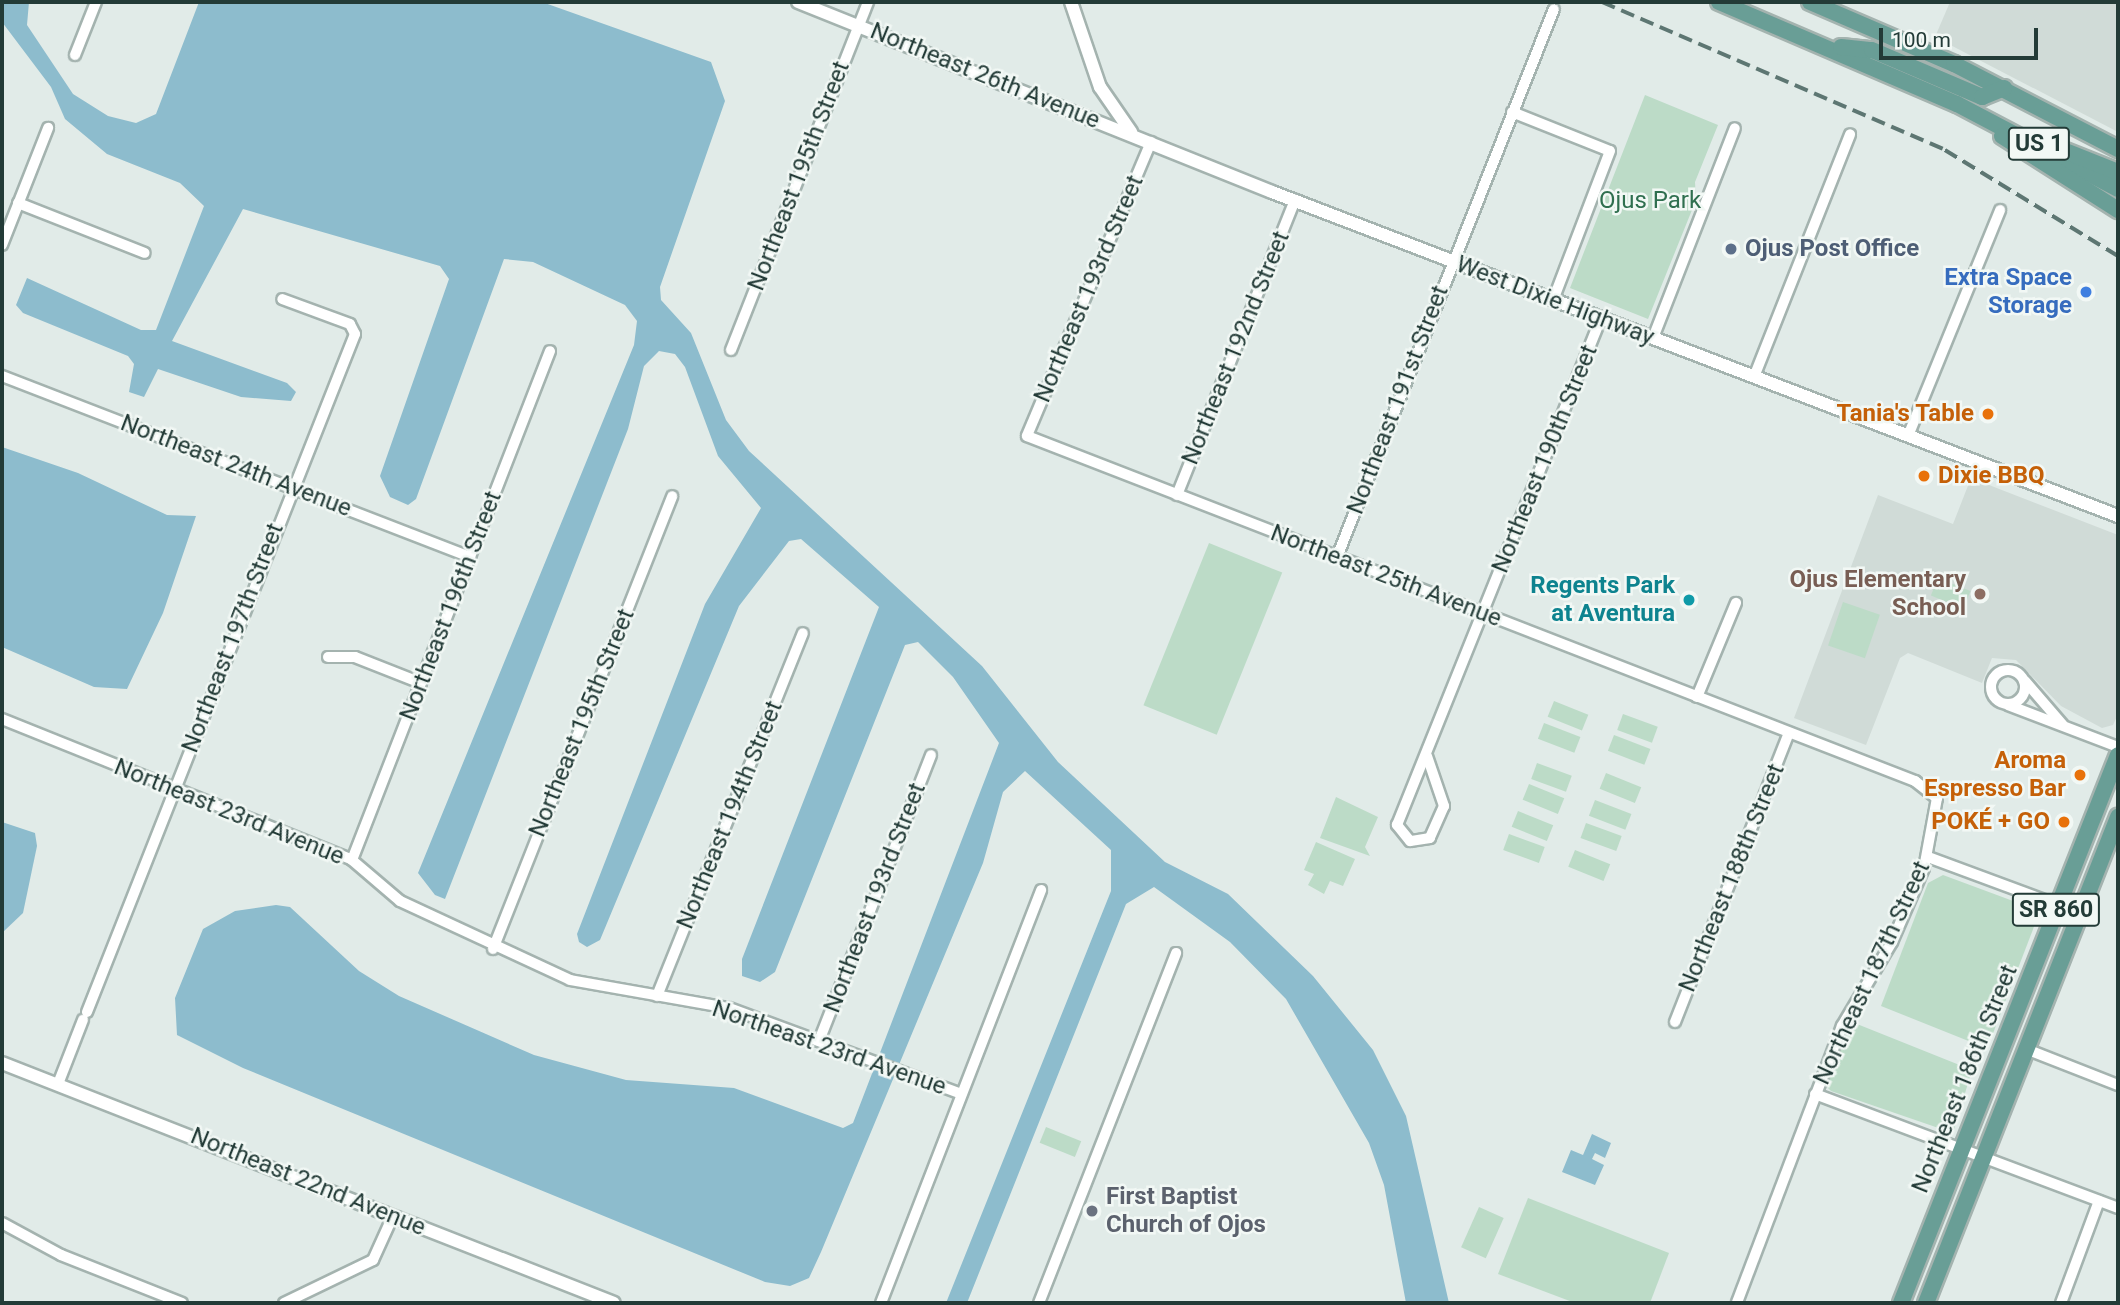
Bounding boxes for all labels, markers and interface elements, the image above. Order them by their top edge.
scale bar [1882,14,2041,58]
street label: Northeast 26th Avenue [866,17,1104,135]
text: 100 m [1892,28,1951,52]
street label: Northeast 195th Street [742,57,856,295]
road number: US 1 [2008,125,2070,164]
street label: Northeast 193rd Street [1028,171,1150,407]
park label: Ojus Park [1599,187,1701,215]
street label: Northeast 192nd Street [1176,227,1296,469]
place label: Ojus Post Office [1745,235,1919,263]
marker: Ojus Post Office [1723,241,1739,257]
street label: West Dixie Highway [1452,250,1658,352]
place label: Extra Space Storage [1944,264,2072,320]
street label: Northeast 191st Street [1341,282,1455,518]
marker: Extra Space Storage [2078,284,2094,300]
street label: Northeast 190th Street [1486,341,1604,577]
place label: Tania's Table [1836,400,1974,428]
marker: Tania's Table [1980,406,1996,422]
street label: Northeast 24th Avenue [116,409,356,523]
place label: Dixie BBQ [1938,462,2045,490]
marker: Dixie BBQ [1916,468,1932,484]
street label: Northeast 196th Street [394,487,508,725]
street label: Northeast 197th Street [176,519,290,757]
street label: Northeast 25th Avenue [1266,519,1506,633]
place label: Ojus Elementary School [1789,566,1966,622]
place label: Regents Park at Aventura [1530,572,1675,628]
marker: Ojus Elementary School [1972,586,1988,602]
marker: Regents Park at Aventura [1681,592,1697,608]
street label: Northeast 195th Street [523,605,641,841]
street label: Northeast 194th Street [671,697,789,933]
place label: Aroma Espresso Bar [1924,747,2066,803]
street label: Northeast 23rd Avenue [110,753,348,871]
street label: Northeast 188th Street [1673,760,1791,996]
marker: Aroma Espresso Bar [2072,767,2088,783]
street label: Northeast 193rd Street [818,779,932,1017]
place label: POKÉ + GO [1931,808,2050,836]
marker: POKÉ + GO [2056,814,2072,830]
street label: Northeast 187th Street [1808,857,1936,1089]
road number: SR 860 [2010,890,2102,930]
street label: Northeast 186th Street [1906,961,2024,1197]
street label: Northeast 23rd Avenue [708,994,950,1102]
street label: Northeast 22nd Avenue [186,1122,430,1242]
place label: First Baptist Church of Ojos [1106,1183,1266,1239]
marker: First Baptist Church of Ojos [1084,1203,1100,1219]

